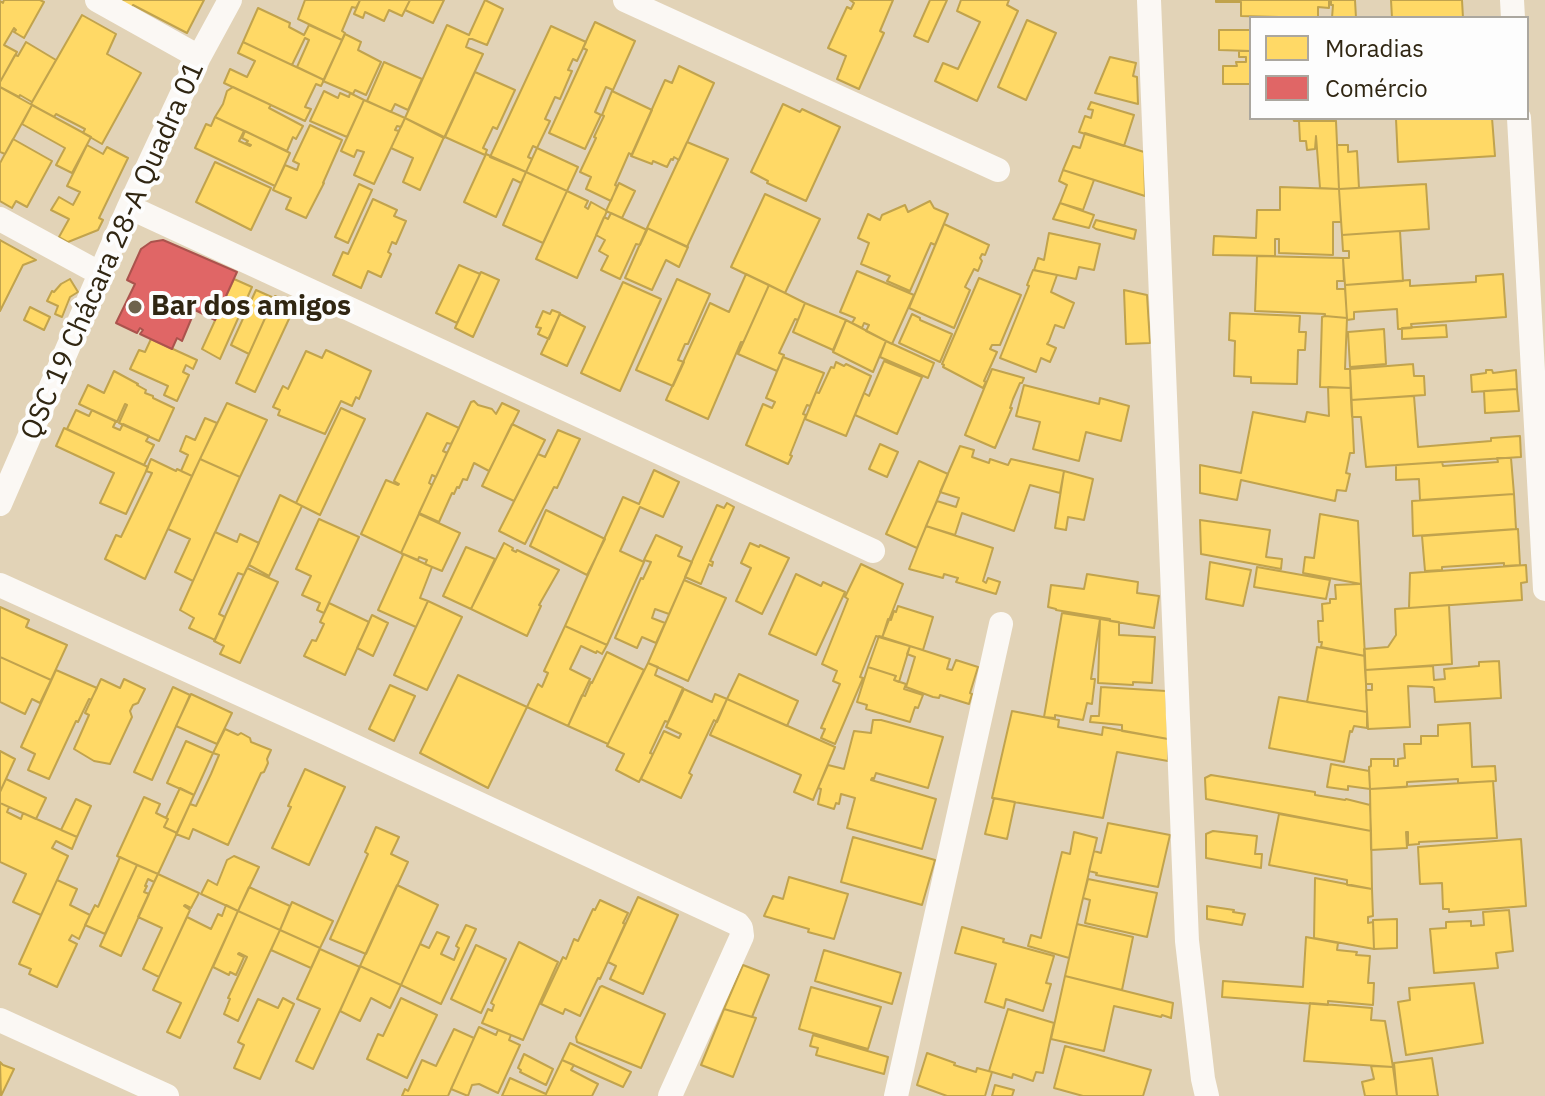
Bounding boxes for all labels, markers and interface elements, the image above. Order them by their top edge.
legend [1249,16,1529,120]
text: Moradias [1325,32,1424,64]
street label: QSC 19 Chácara 28-A Quadra 01 [14,57,212,445]
text: Comércio [1325,72,1428,104]
place label: Bar dos amigos [151,290,351,324]
marker: Bar dos amigos [126,298,144,316]

